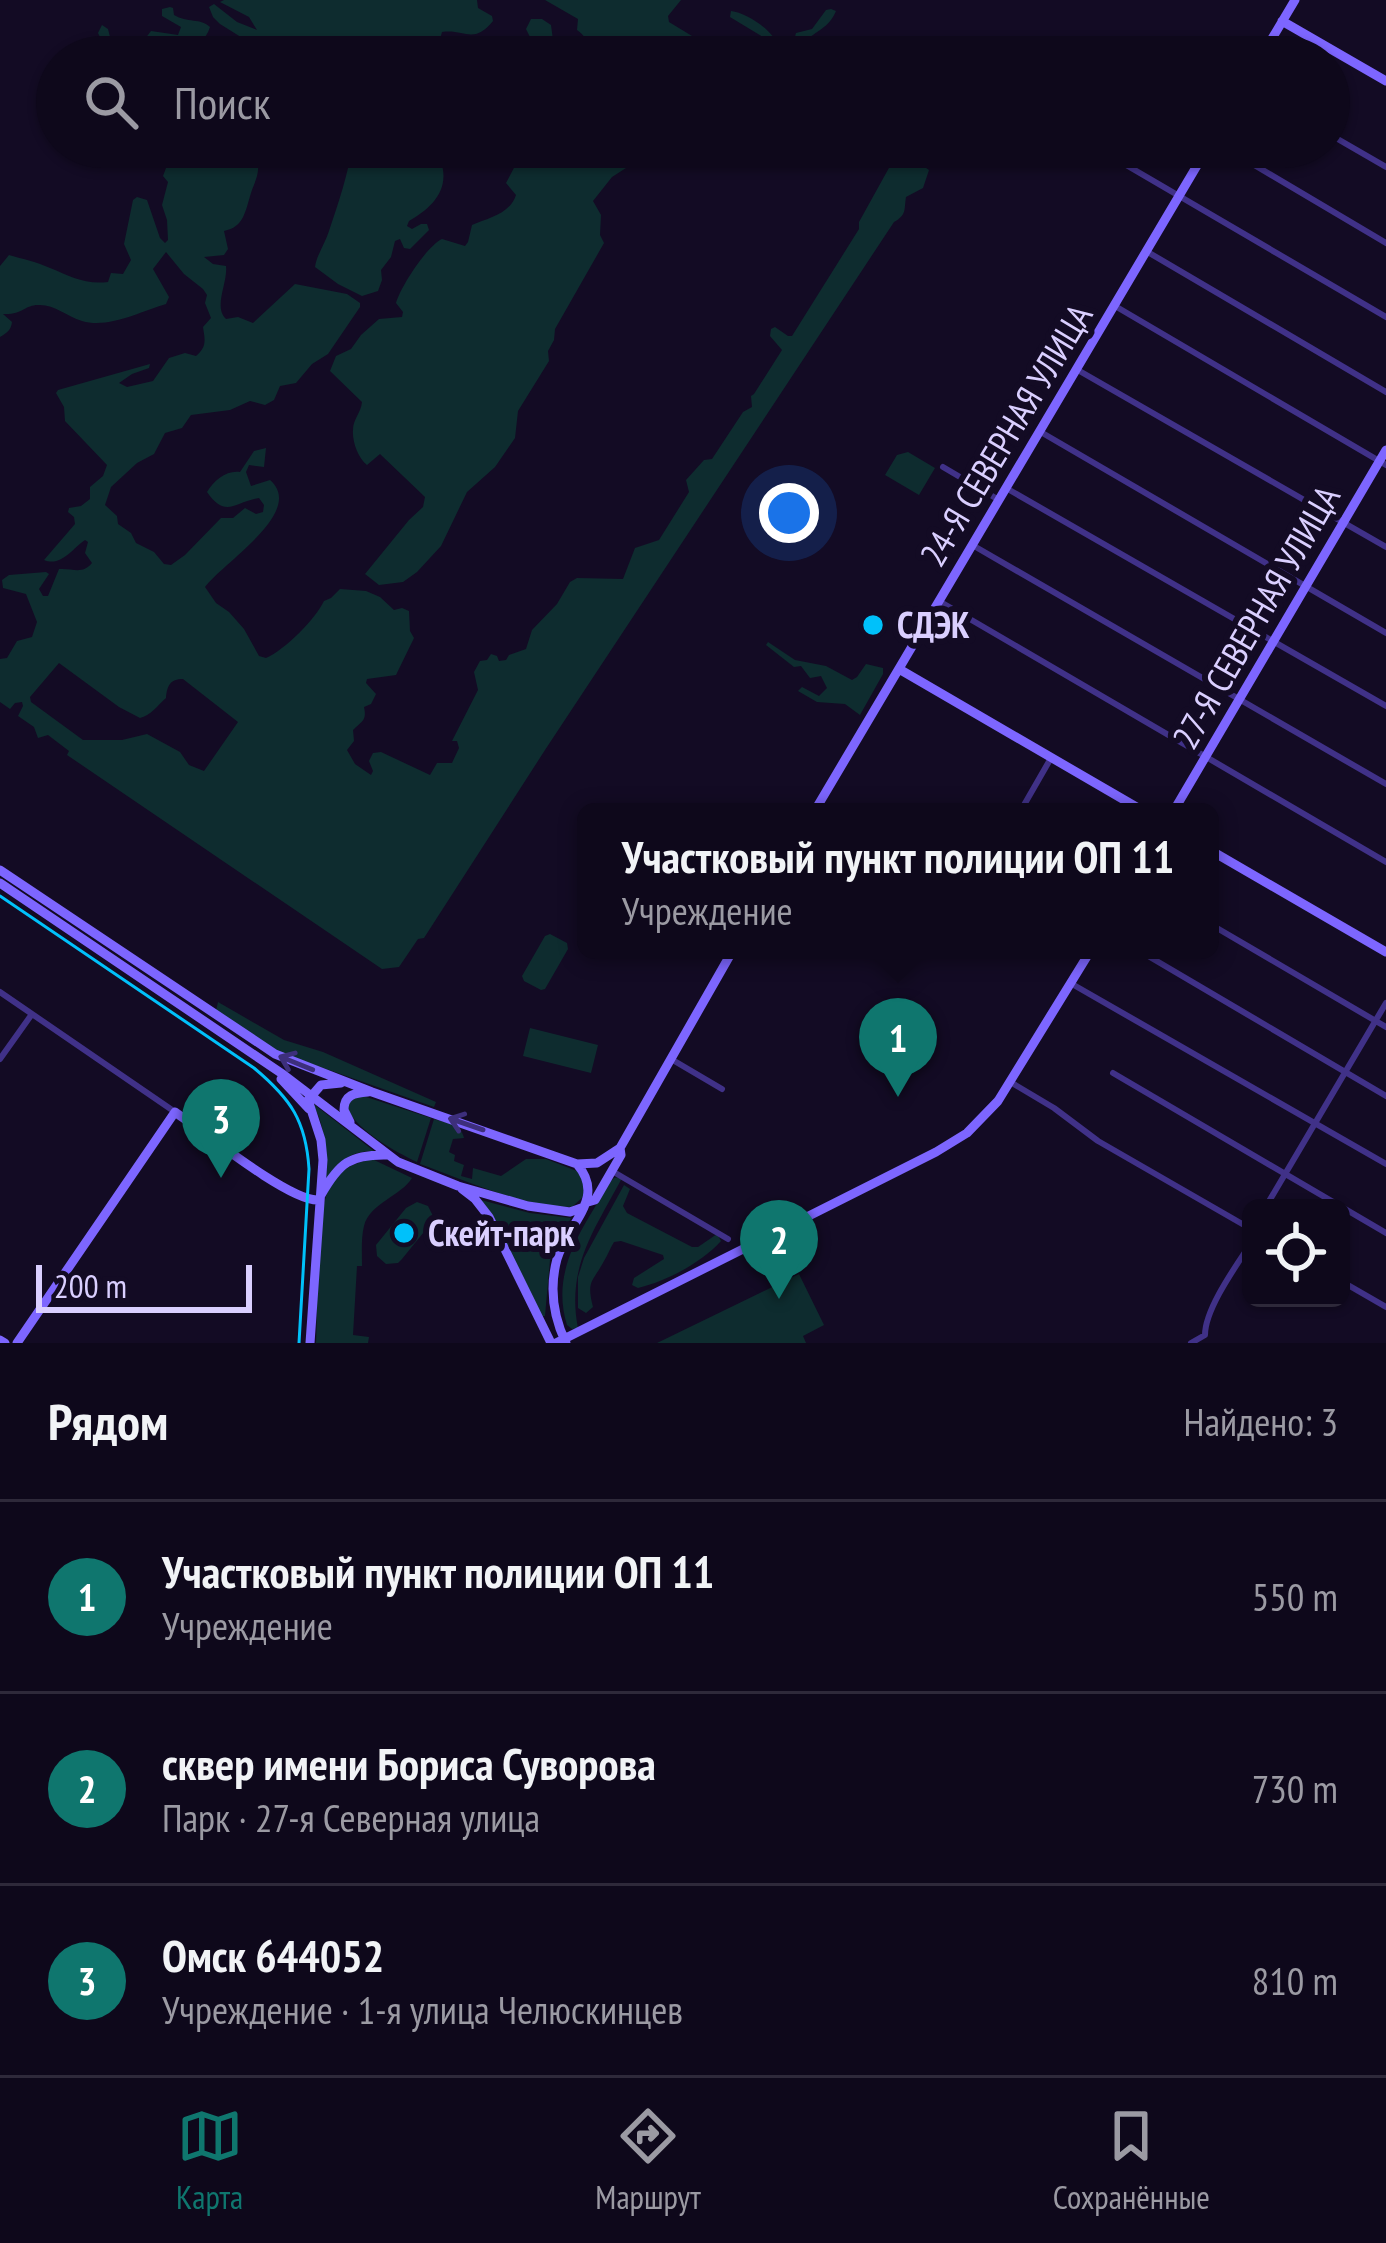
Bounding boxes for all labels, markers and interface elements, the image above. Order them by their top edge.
search box [36,36,1350,168]
icon: search [78,69,144,135]
text: Поиск [174,73,270,131]
street label: 24-Я СЕВЕРНАЯ УЛИЦА [909,295,1102,574]
street label: 27-Я СЕВЕРНАЯ УЛИЦА [1161,477,1350,757]
your location [759,483,819,543]
place label: СДЭК [897,601,970,648]
marker: СДЭК [860,612,886,638]
popup [577,803,1219,959]
text: Участковый пункт полиции ОП 11 [622,827,1174,885]
text: Учреждение [622,885,793,936]
pin: 1 [859,998,937,1097]
one-way arrow [278,1051,315,1072]
pin: 3 [182,1079,260,1178]
one-way arrow [449,1112,486,1133]
map controls [1242,1199,1350,1307]
button: locate [1242,1199,1350,1307]
pin: 2 [740,1200,818,1299]
place label: Скейт-парк [428,1209,575,1256]
marker: Скейт-парк [391,1220,417,1246]
scale bar [36,1259,252,1312]
text: 200 m [54,1264,127,1307]
text: Рядом [48,1388,168,1454]
text: Найдено: 3 [1184,1396,1338,1447]
text: Участковый пункт полиции ОП 11 [162,1542,714,1600]
text: 1 [78,1571,96,1622]
text: 550 m [1252,1571,1338,1622]
text: Учреждение [162,1600,333,1651]
text: сквер имени Бориса Суворова [162,1734,656,1792]
text: 2 [78,1763,96,1814]
text: 730 m [1252,1763,1338,1814]
text: Парк · 27-я Северная улица [162,1792,540,1843]
text: Омск 644052 [162,1926,384,1984]
text: 3 [78,1955,96,2006]
text: 810 m [1252,1955,1338,2006]
text: Учреждение · 1-я улица Челюскинцев [162,1984,683,2035]
tab: Карта [176,2103,243,2218]
tab: Маршрут [595,2103,701,2218]
tab: Сохранённые [1053,2103,1210,2218]

